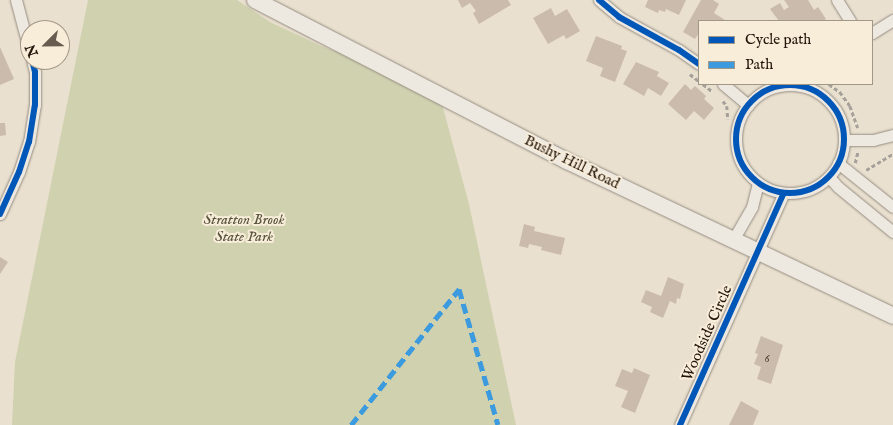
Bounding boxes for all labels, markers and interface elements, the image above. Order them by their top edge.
north arrow [20,20,70,70]
legend [698,20,873,85]
text: Cycle path [745,30,811,49]
text: N [21,41,43,60]
text: Path [745,55,773,74]
street label: Bushy Hill Road [521,131,623,193]
park label: Stratton Brook State Park [204,210,284,245]
street label: Woodside Circle [678,282,736,384]
house number: 6 [764,352,770,366]

